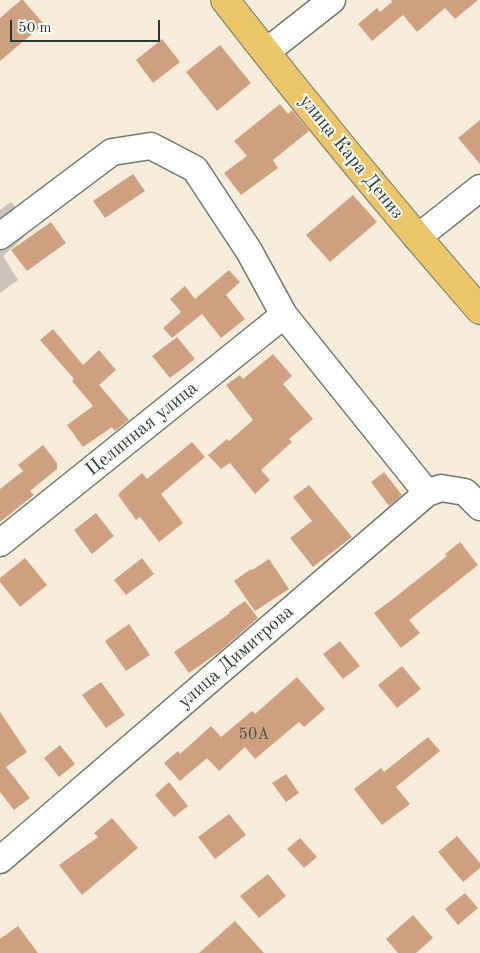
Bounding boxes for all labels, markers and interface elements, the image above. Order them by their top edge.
scale bar [12,10,162,42]
text: 50 m [18,21,52,36]
street label: улица Кара Дениз [294,90,408,224]
street label: Целинная улица [81,377,203,481]
street label: улица Димитрова [173,600,299,714]
house number: 50А [239,725,269,745]

